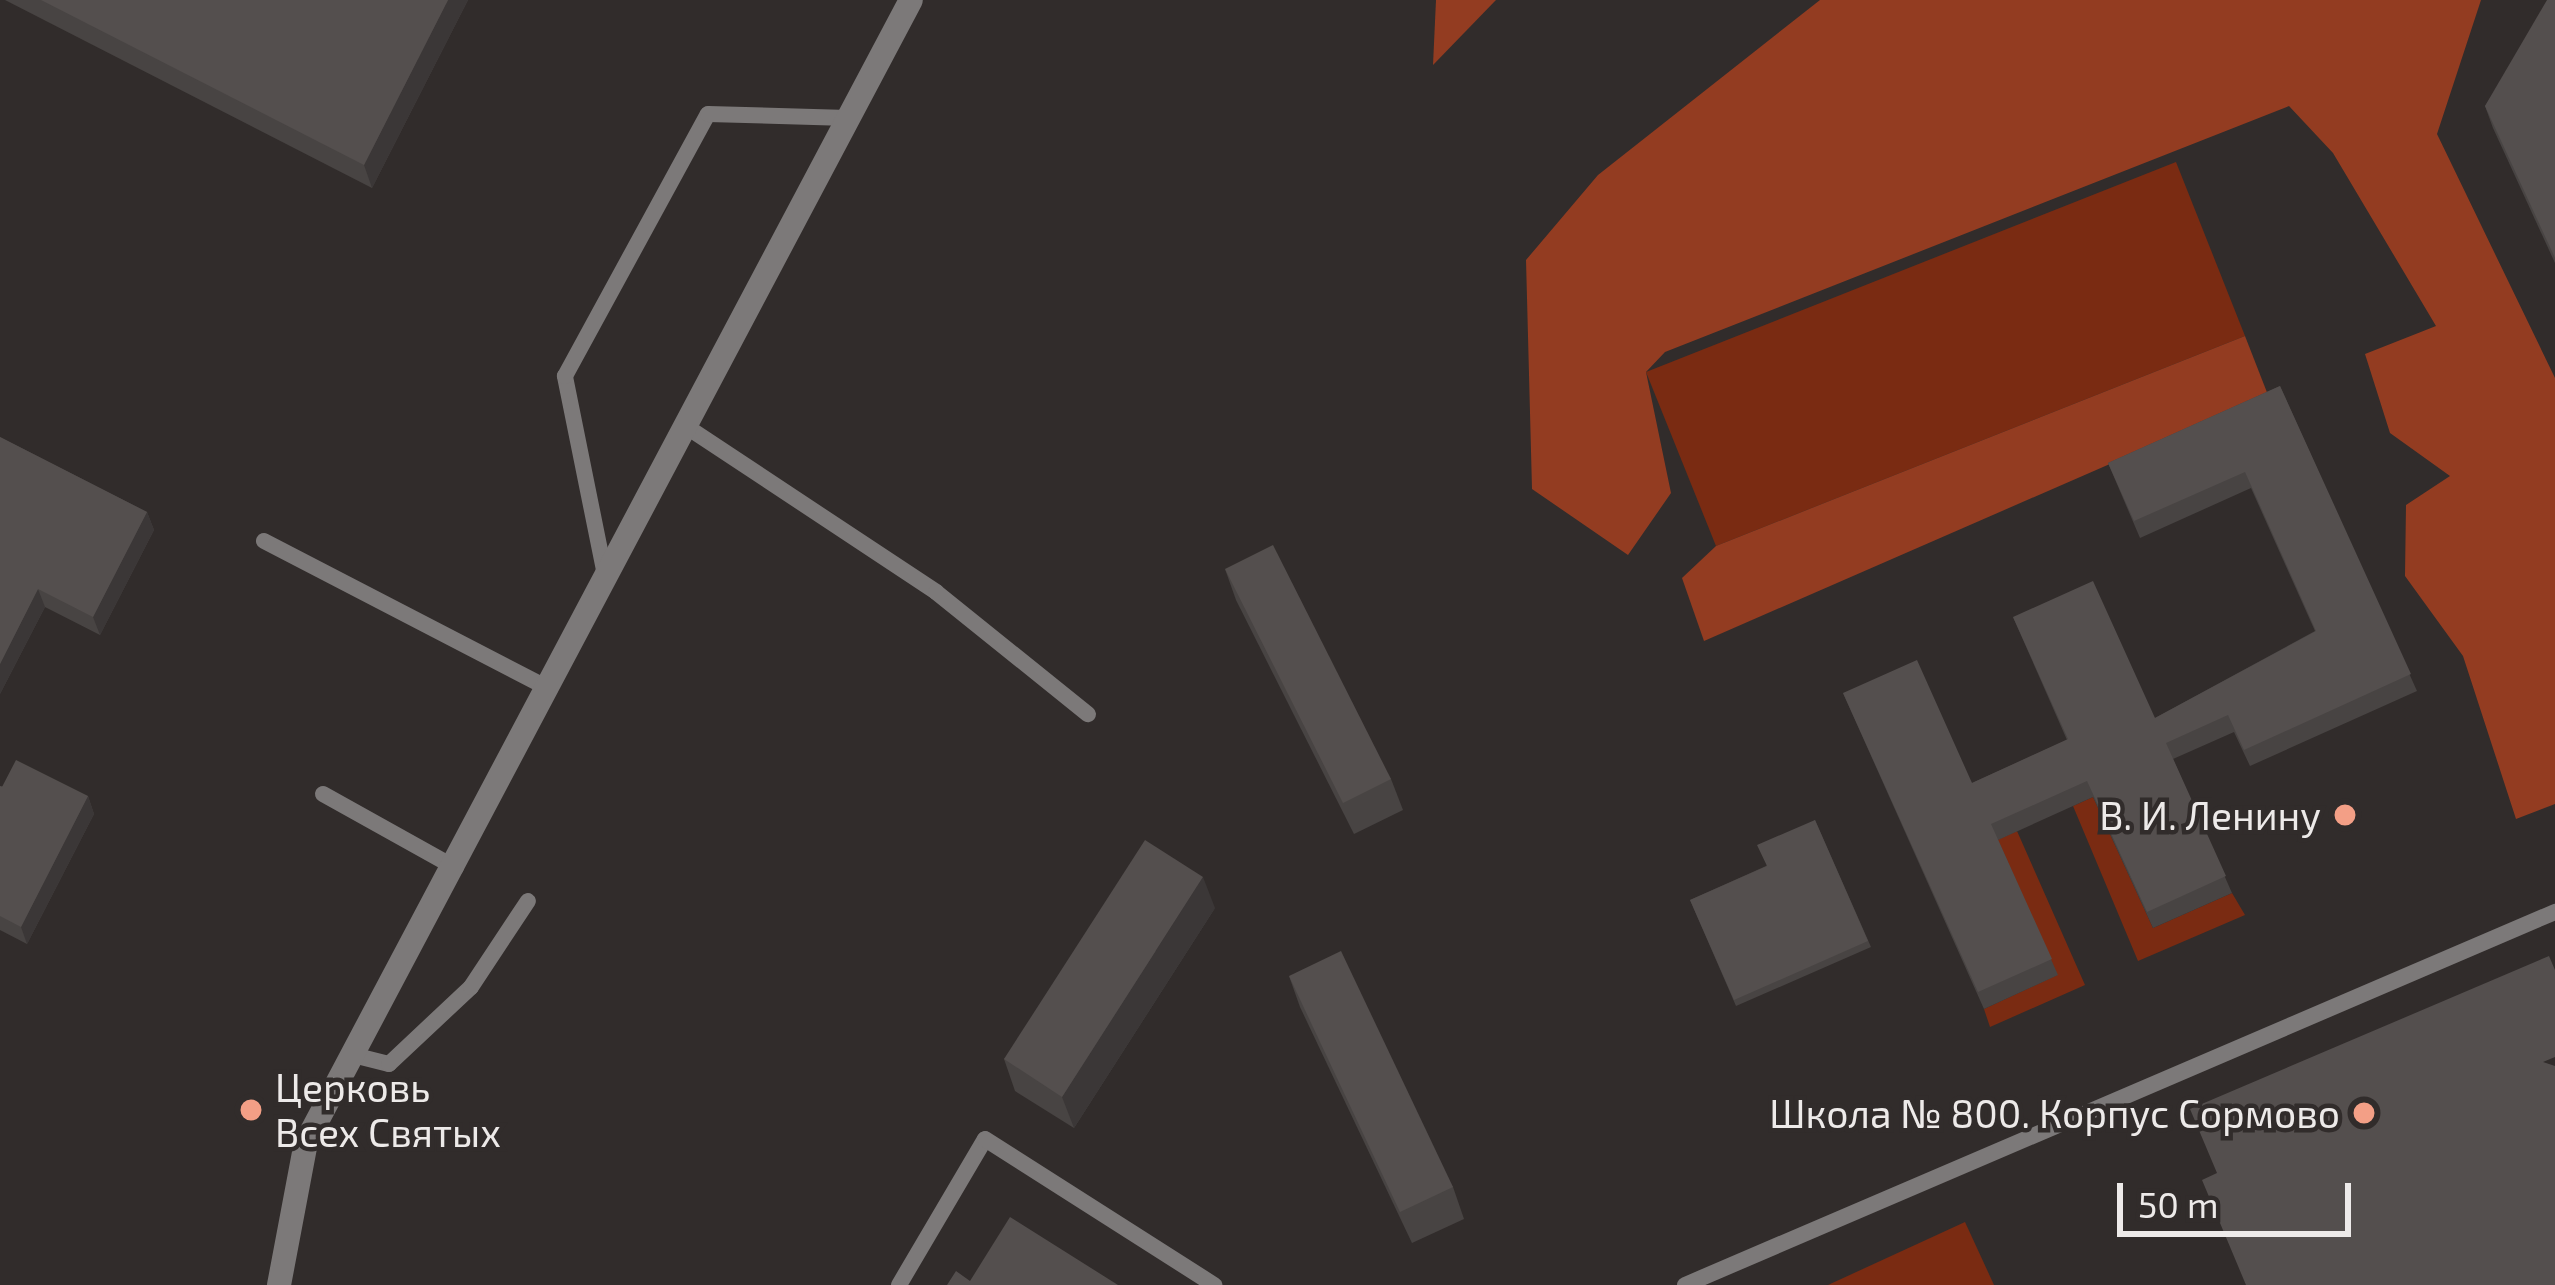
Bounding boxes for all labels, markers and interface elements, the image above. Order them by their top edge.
place label: В. И. Ленину [2099,792,2321,838]
marker: В. И. Ленину [2332,802,2358,828]
place label: Церковь Всех Святых [275,1065,501,1156]
place label: Школа № 800. Корпус Сормово [1769,1090,2340,1136]
marker: Церковь Всех Святых [238,1097,264,1123]
marker: Школа № 800. Корпус Сормово [2351,1100,2377,1126]
scale bar [2123,1159,2357,1233]
text: 50 m [2138,1182,2219,1225]

